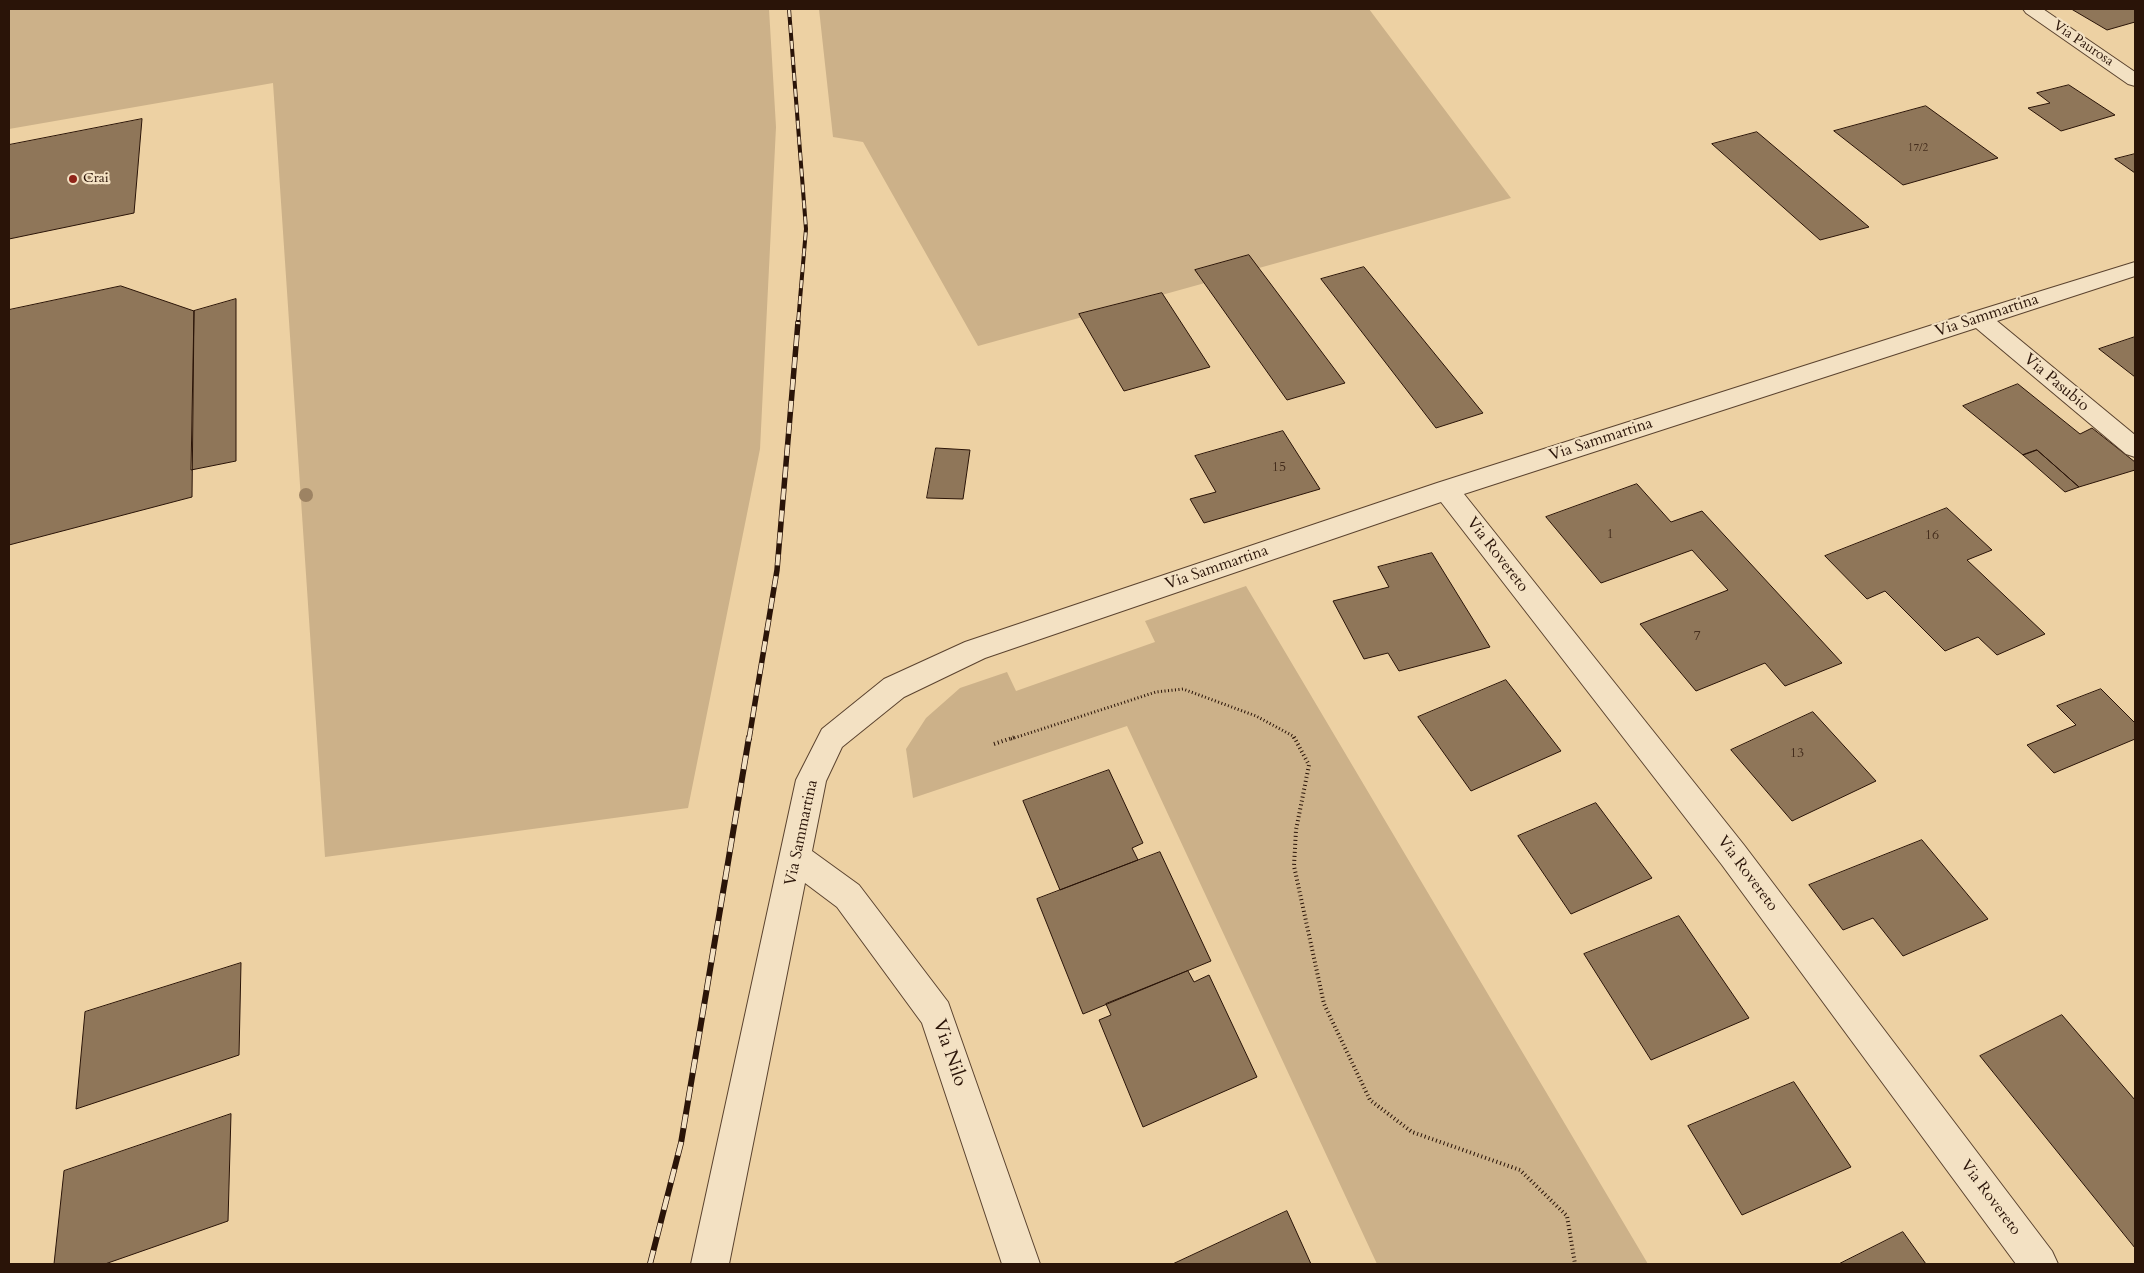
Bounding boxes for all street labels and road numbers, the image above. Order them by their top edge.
street label: Via Paurosa [2050,18,2116,70]
street label: Via Sammartina [1933,290,2041,342]
street label: Via Pasubio [2019,350,2093,416]
street label: Via Sammartina [1547,414,1655,466]
street label: Via Rovereto [1462,514,1532,596]
street label: Via Sammartina [1163,541,1271,595]
street label: Via Sammartina [781,778,823,888]
street label: Via Rovereto [1712,833,1782,915]
street label: Via Nilo [927,1017,971,1089]
street label: Via Rovereto [1955,1157,2025,1239]

